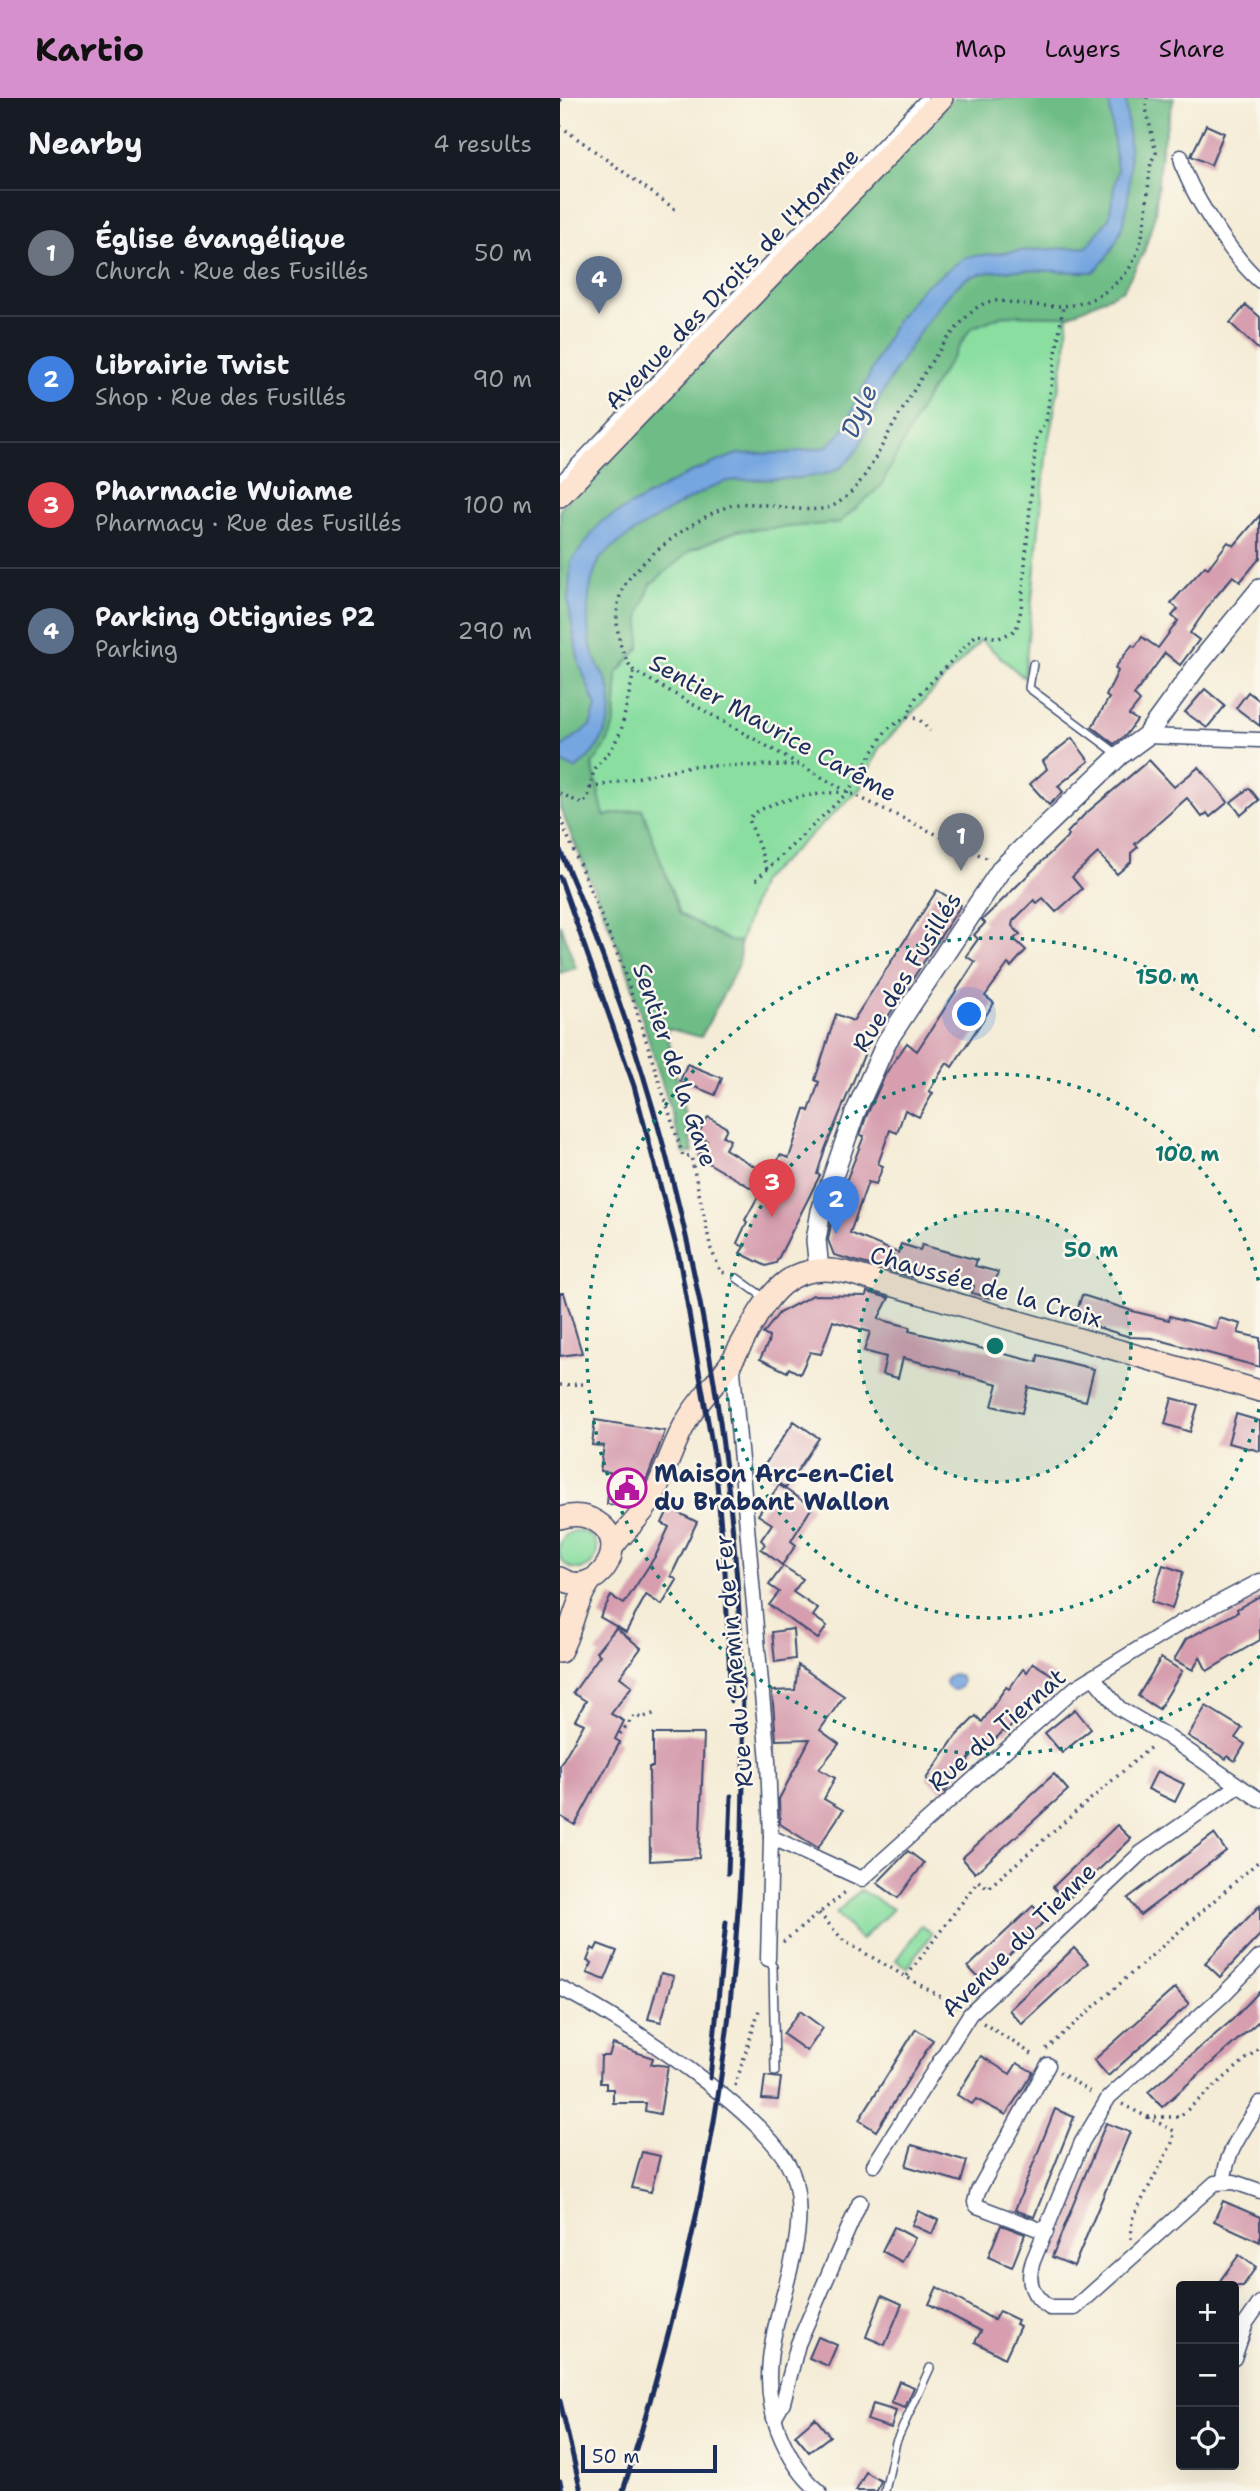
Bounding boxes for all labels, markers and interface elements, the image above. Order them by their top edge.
text: Kartio [35,27,144,72]
text: Map [955,33,1006,65]
text: Layers [1044,33,1121,65]
text: Share [1159,33,1225,65]
text: Nearby [28,123,143,164]
text: 4 results [433,129,532,159]
street label: Avenue des Droits de l'Homme [598,141,866,417]
text: Église évangélique [95,221,346,256]
text: 1 [46,238,56,268]
text: 50 m [474,238,532,268]
text: Church · Rue des Fusillés [95,256,369,286]
pin: 4 [576,256,622,314]
text: Librairie Twist [95,347,289,382]
text: 2 [43,364,59,394]
text: 90 m [472,364,532,394]
water label: Dyle [832,379,885,443]
text: Shop · Rue des Fusillés [95,382,346,412]
text: Pharmacie Wuiame [95,473,353,508]
text: 3 [43,490,59,520]
text: 100 m [463,490,532,520]
text: Pharmacy · Rue des Fusillés [95,508,402,538]
text: Parking Ottignies P2 [95,599,375,634]
text: 4 [43,616,59,646]
text: 290 m [458,616,532,646]
text: Parking [95,634,178,664]
street label: Sentier Maurice Carême [644,647,902,809]
pin: 1 [938,813,984,871]
street label: Rue des Fusillés [845,886,969,1058]
street label: Sentier de la Gare [625,959,725,1171]
text: 150 m [1135,963,1199,991]
your location [952,997,986,1031]
text: 100 m [1155,1140,1219,1168]
pin: 3 [749,1159,795,1217]
pin: 2 [813,1176,859,1234]
text: 50 m [1064,1236,1118,1264]
street label: Chaussée de la Croix [866,1239,1106,1335]
centre of rings [983,1334,1007,1358]
place label: Maison Arc-en-Ciel du Brabant Wallon [654,1458,894,1518]
public building icon: Maison Arc-en-Ciel du Brabant Wallon [606,1467,648,1509]
street label: Rue du Chemin de Fer [707,1533,761,1789]
street label: Rue du Tiernat [921,1661,1073,1799]
street label: Avenue du Tienne [935,1856,1103,2024]
map controls [1176,2281,1239,2470]
button: + [1176,2281,1239,2344]
button: − [1176,2344,1239,2407]
button: locate [1176,2407,1239,2470]
scale bar [581,2442,718,2474]
text: 50 m [592,2444,640,2469]

